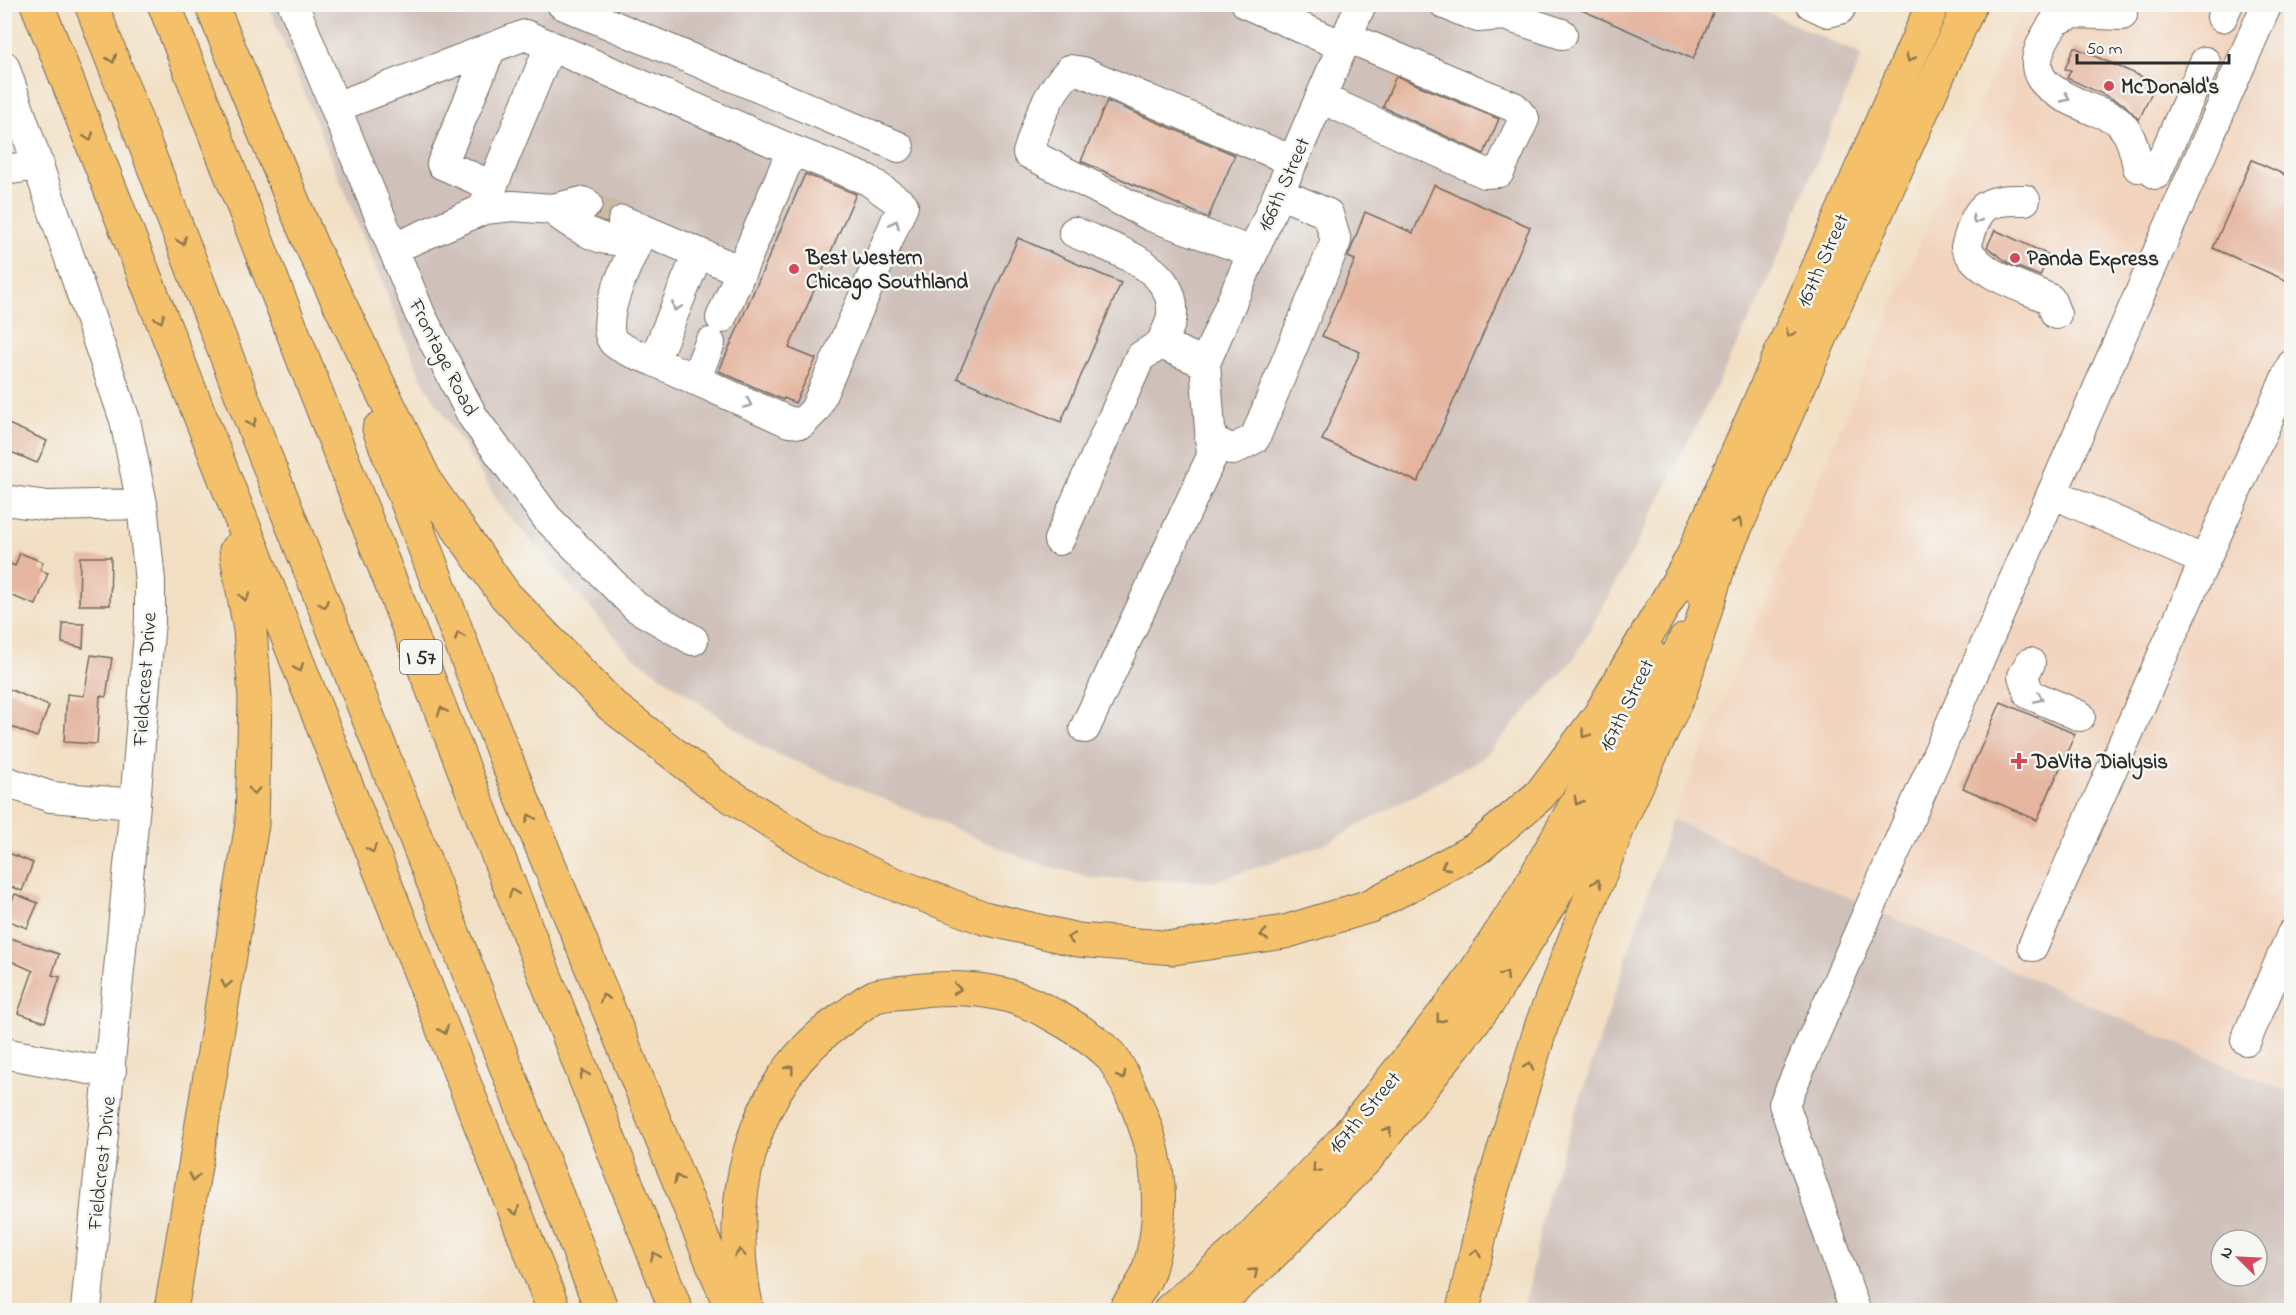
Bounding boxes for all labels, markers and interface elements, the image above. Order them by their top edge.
scale bar [2077,27,2228,65]
text: 50 m [2086,37,2123,63]
one-way arrow [1905,52,1917,63]
one-way arrow [105,53,117,64]
place label: McDonald's [2121,73,2220,103]
marker: McDonald's [2102,79,2116,93]
one-way arrow [2060,91,2071,103]
one-way arrow [81,131,94,142]
street label: 166th Street [1251,133,1319,237]
street label: 167th Street [1790,209,1858,312]
one-way arrow [1972,214,1983,224]
one-way arrow [888,219,900,230]
one-way arrow [175,235,187,246]
place label: Best Western Chicago Southland [805,244,968,300]
place label: Panda Express [2027,245,2159,275]
marker: Panda Express [2008,251,2022,265]
marker: Best Western Chicago Southland [787,262,801,276]
street label: Frontage Road [398,293,485,423]
one-way arrow [671,301,683,312]
one-way arrow [153,312,165,323]
one-way arrow [1785,327,1797,338]
one-way arrow [742,397,753,409]
one-way arrow [245,417,257,428]
one-way arrow [1731,518,1743,529]
one-way arrow [238,593,250,602]
one-way arrow [317,598,329,609]
street label: Fieldcrest Drive [126,611,166,748]
one-way arrow [453,631,466,642]
road number: I 57 [400,640,442,674]
street label: 167th Street [1592,654,1663,757]
one-way arrow [292,662,304,673]
one-way arrow [2032,691,2043,703]
one-way arrow [437,706,449,717]
one-way arrow [1581,727,1592,738]
place label: DaVita Dialysis [2031,748,2168,780]
marker: DaVita Dialysis [2010,752,2028,770]
one-way arrow [248,787,261,796]
one-way arrow [1574,795,1585,806]
one-way arrow [525,813,537,824]
one-way arrow [364,843,377,854]
one-way arrow [1441,859,1451,870]
one-way arrow [1590,878,1602,889]
one-way arrow [508,888,520,899]
one-way arrow [1259,928,1269,940]
one-way arrow [1066,932,1076,945]
one-way arrow [1498,971,1510,981]
one-way arrow [220,979,233,989]
one-way arrow [952,982,961,995]
one-way arrow [599,993,611,1004]
one-way arrow [1437,1012,1448,1023]
one-way arrow [437,1024,449,1035]
one-way arrow [1522,1061,1534,1072]
one-way arrow [783,1065,794,1076]
street label: 167th Street [1322,1065,1409,1161]
one-way arrow [579,1070,591,1081]
one-way arrow [1115,1070,1126,1081]
street label: Fieldcrest Drive [81,1094,125,1233]
one-way arrow [1381,1127,1392,1138]
one-way arrow [1312,1163,1323,1173]
one-way arrow [188,1172,200,1181]
one-way arrow [673,1174,685,1185]
one-way arrow [508,1206,521,1216]
north arrow [2209,1228,2269,1288]
text: N [2214,1243,2240,1263]
one-way arrow [734,1248,747,1257]
one-way arrow [1468,1249,1481,1259]
one-way arrow [650,1251,662,1262]
one-way arrow [1247,1268,1257,1279]

